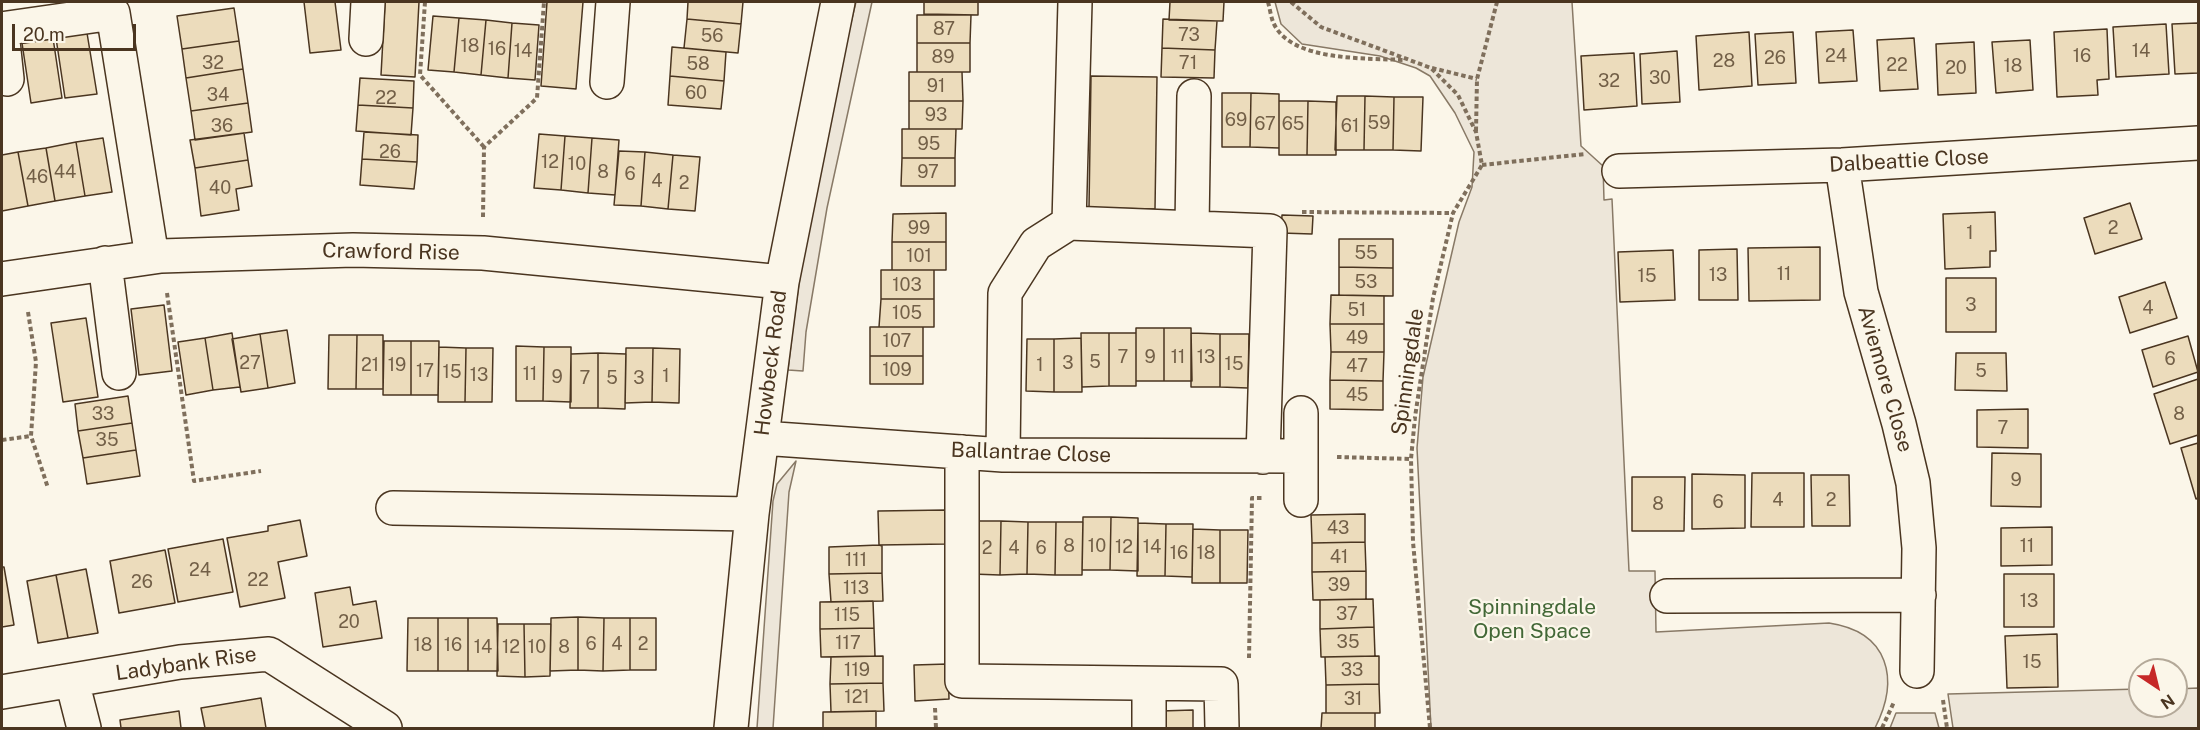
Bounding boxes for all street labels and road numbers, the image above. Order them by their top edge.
street label: Dalbeattie Close [1828,144,1990,178]
street label: Crawford Rise [322,238,460,266]
street label: Howbeck Road [750,289,792,437]
street label: Aviemore Close [1852,303,1918,455]
street label: Spinningdale [1387,307,1429,437]
street label: Ballantrae Close [950,438,1112,468]
street label: Ladybank Rise [114,642,258,686]

